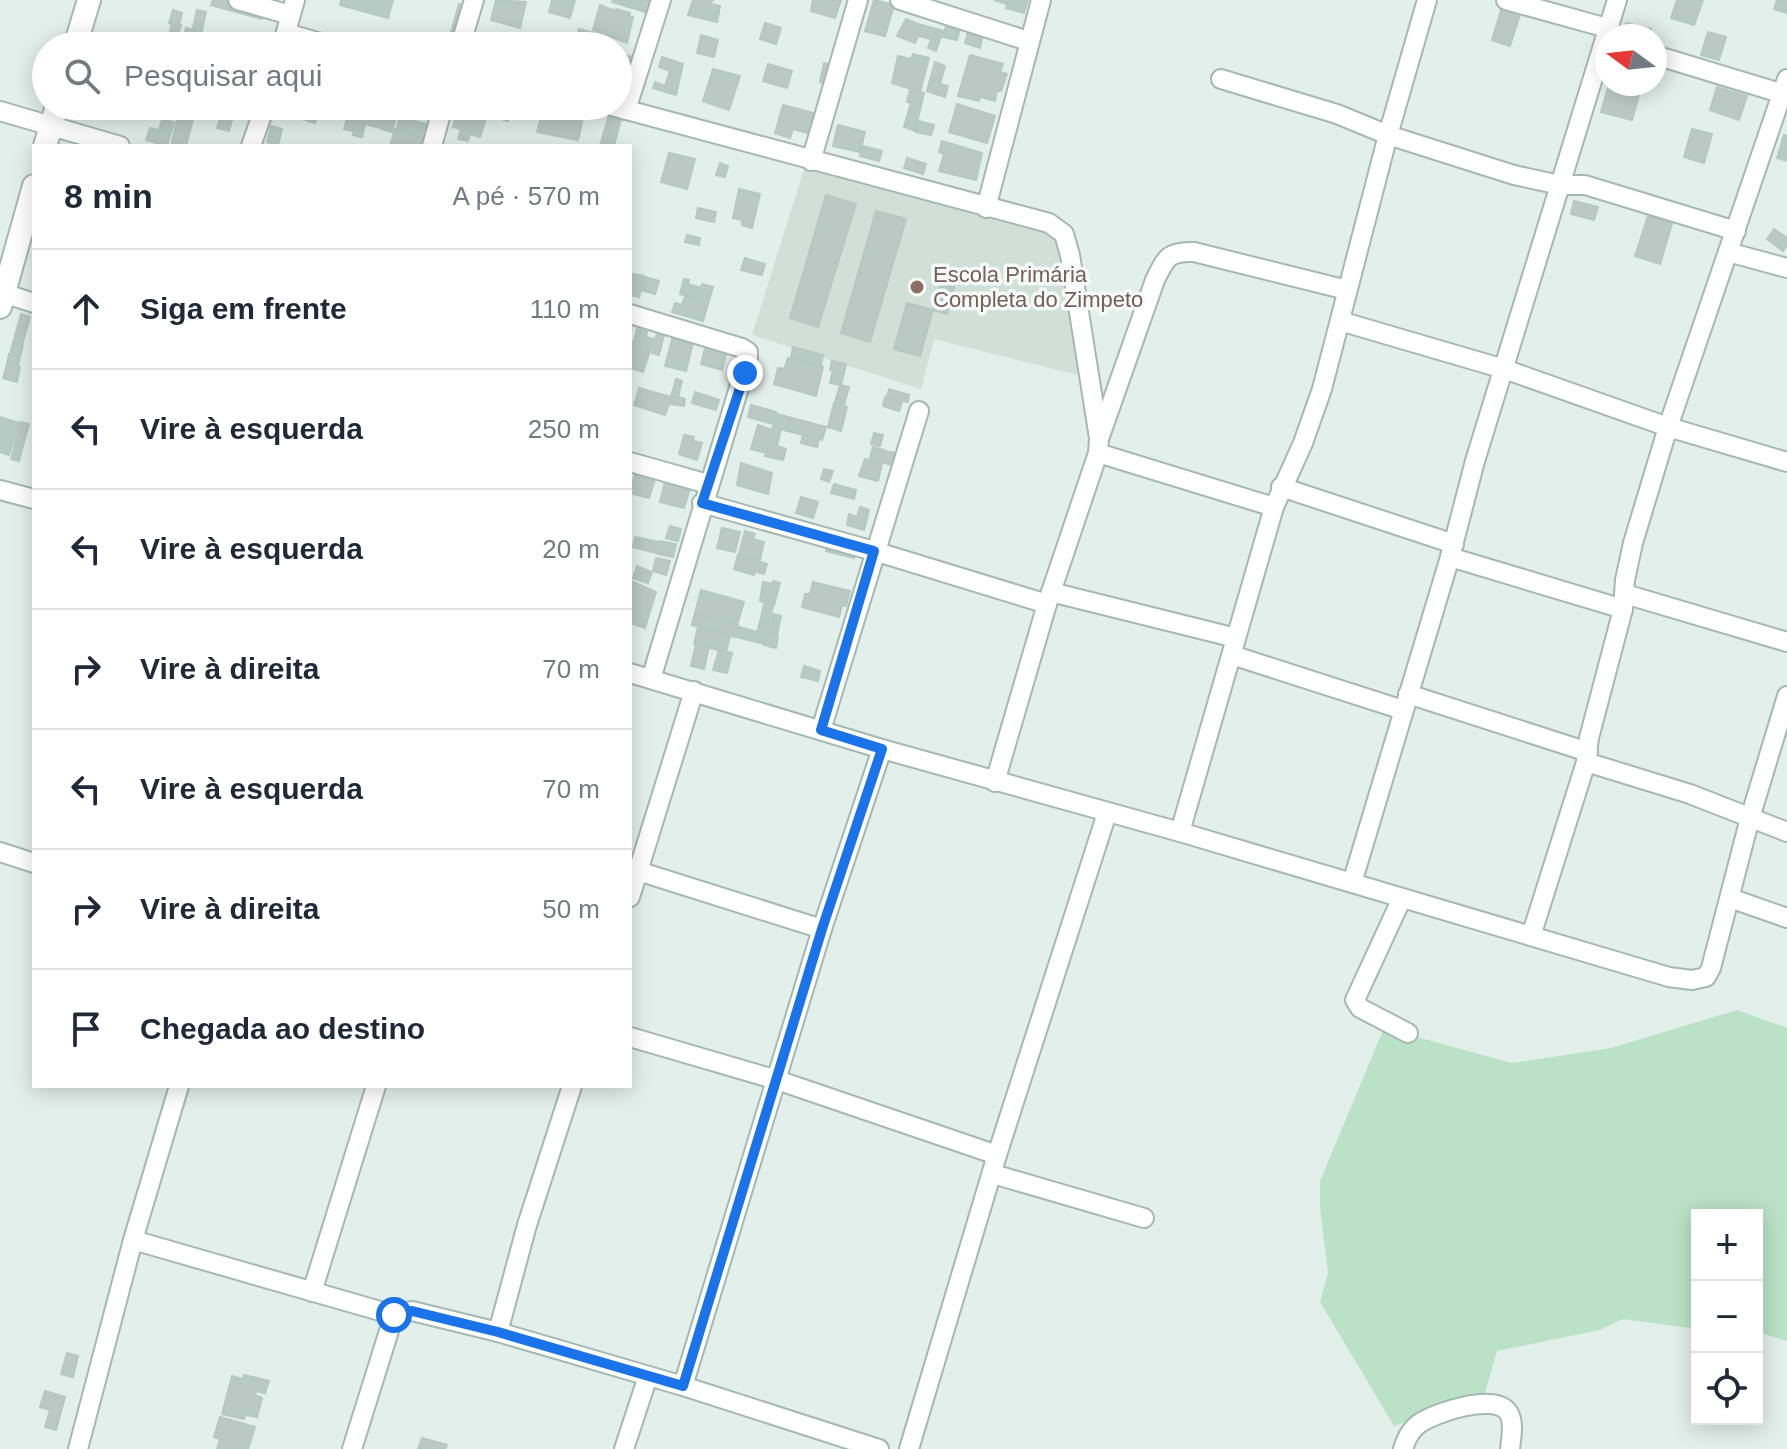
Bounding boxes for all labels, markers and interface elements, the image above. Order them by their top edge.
north arrow [1595,24,1667,96]
search box [32,32,632,120]
icon: search [60,54,104,98]
text: Pesquisar aqui [124,59,322,92]
text: 8 min [64,177,153,215]
text: A pé · 570 m [453,181,600,211]
place label: Escola Primária Completa do Zimpeto [933,262,1143,312]
marker: Escola Primária Completa do Zimpeto [908,278,926,296]
icon: ahead [64,287,108,331]
text: Siga em frente [140,292,347,325]
text: 110 m [530,294,600,324]
route end [727,355,763,391]
icon: left [64,407,108,451]
text: Vire à esquerda [140,412,363,445]
text: 250 m [528,414,600,444]
icon: left [64,527,108,571]
text: Vire à esquerda [140,532,363,565]
text: 20 m [542,534,600,564]
icon: right [64,647,108,691]
text: Vire à direita [140,652,320,685]
text: 70 m [542,654,600,684]
icon: left [64,767,108,811]
text: Vire à esquerda [140,772,363,805]
text: 70 m [542,774,600,804]
icon: right [64,887,108,931]
text: Vire à direita [140,892,320,925]
text: 50 m [542,894,600,924]
icon: arrive [64,1007,108,1051]
text: Chegada ao destino [140,1012,425,1045]
map controls [1691,1209,1763,1425]
button: + [1691,1209,1763,1281]
button: − [1691,1281,1763,1353]
route start [376,1297,412,1333]
button: locate [1691,1353,1763,1425]

